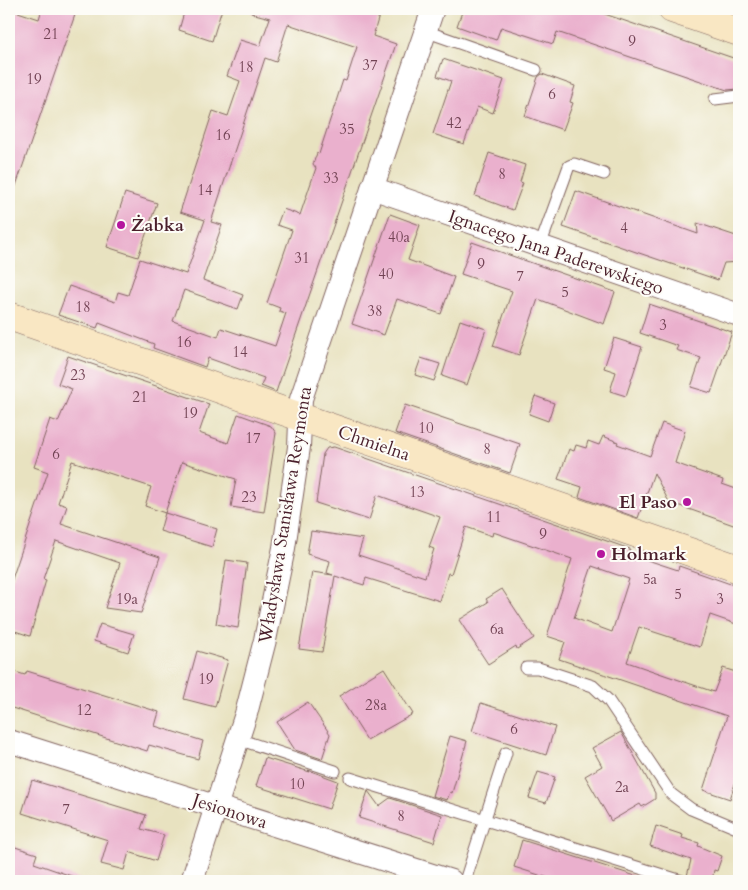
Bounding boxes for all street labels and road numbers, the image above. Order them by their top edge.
street label: Ignacego Jana Paderewskiego [445,204,667,301]
street label: Władysława Stanisława Reymonta [253,384,318,646]
street label: Chmielna [334,419,413,468]
street label: Jesionowa [186,787,271,835]

